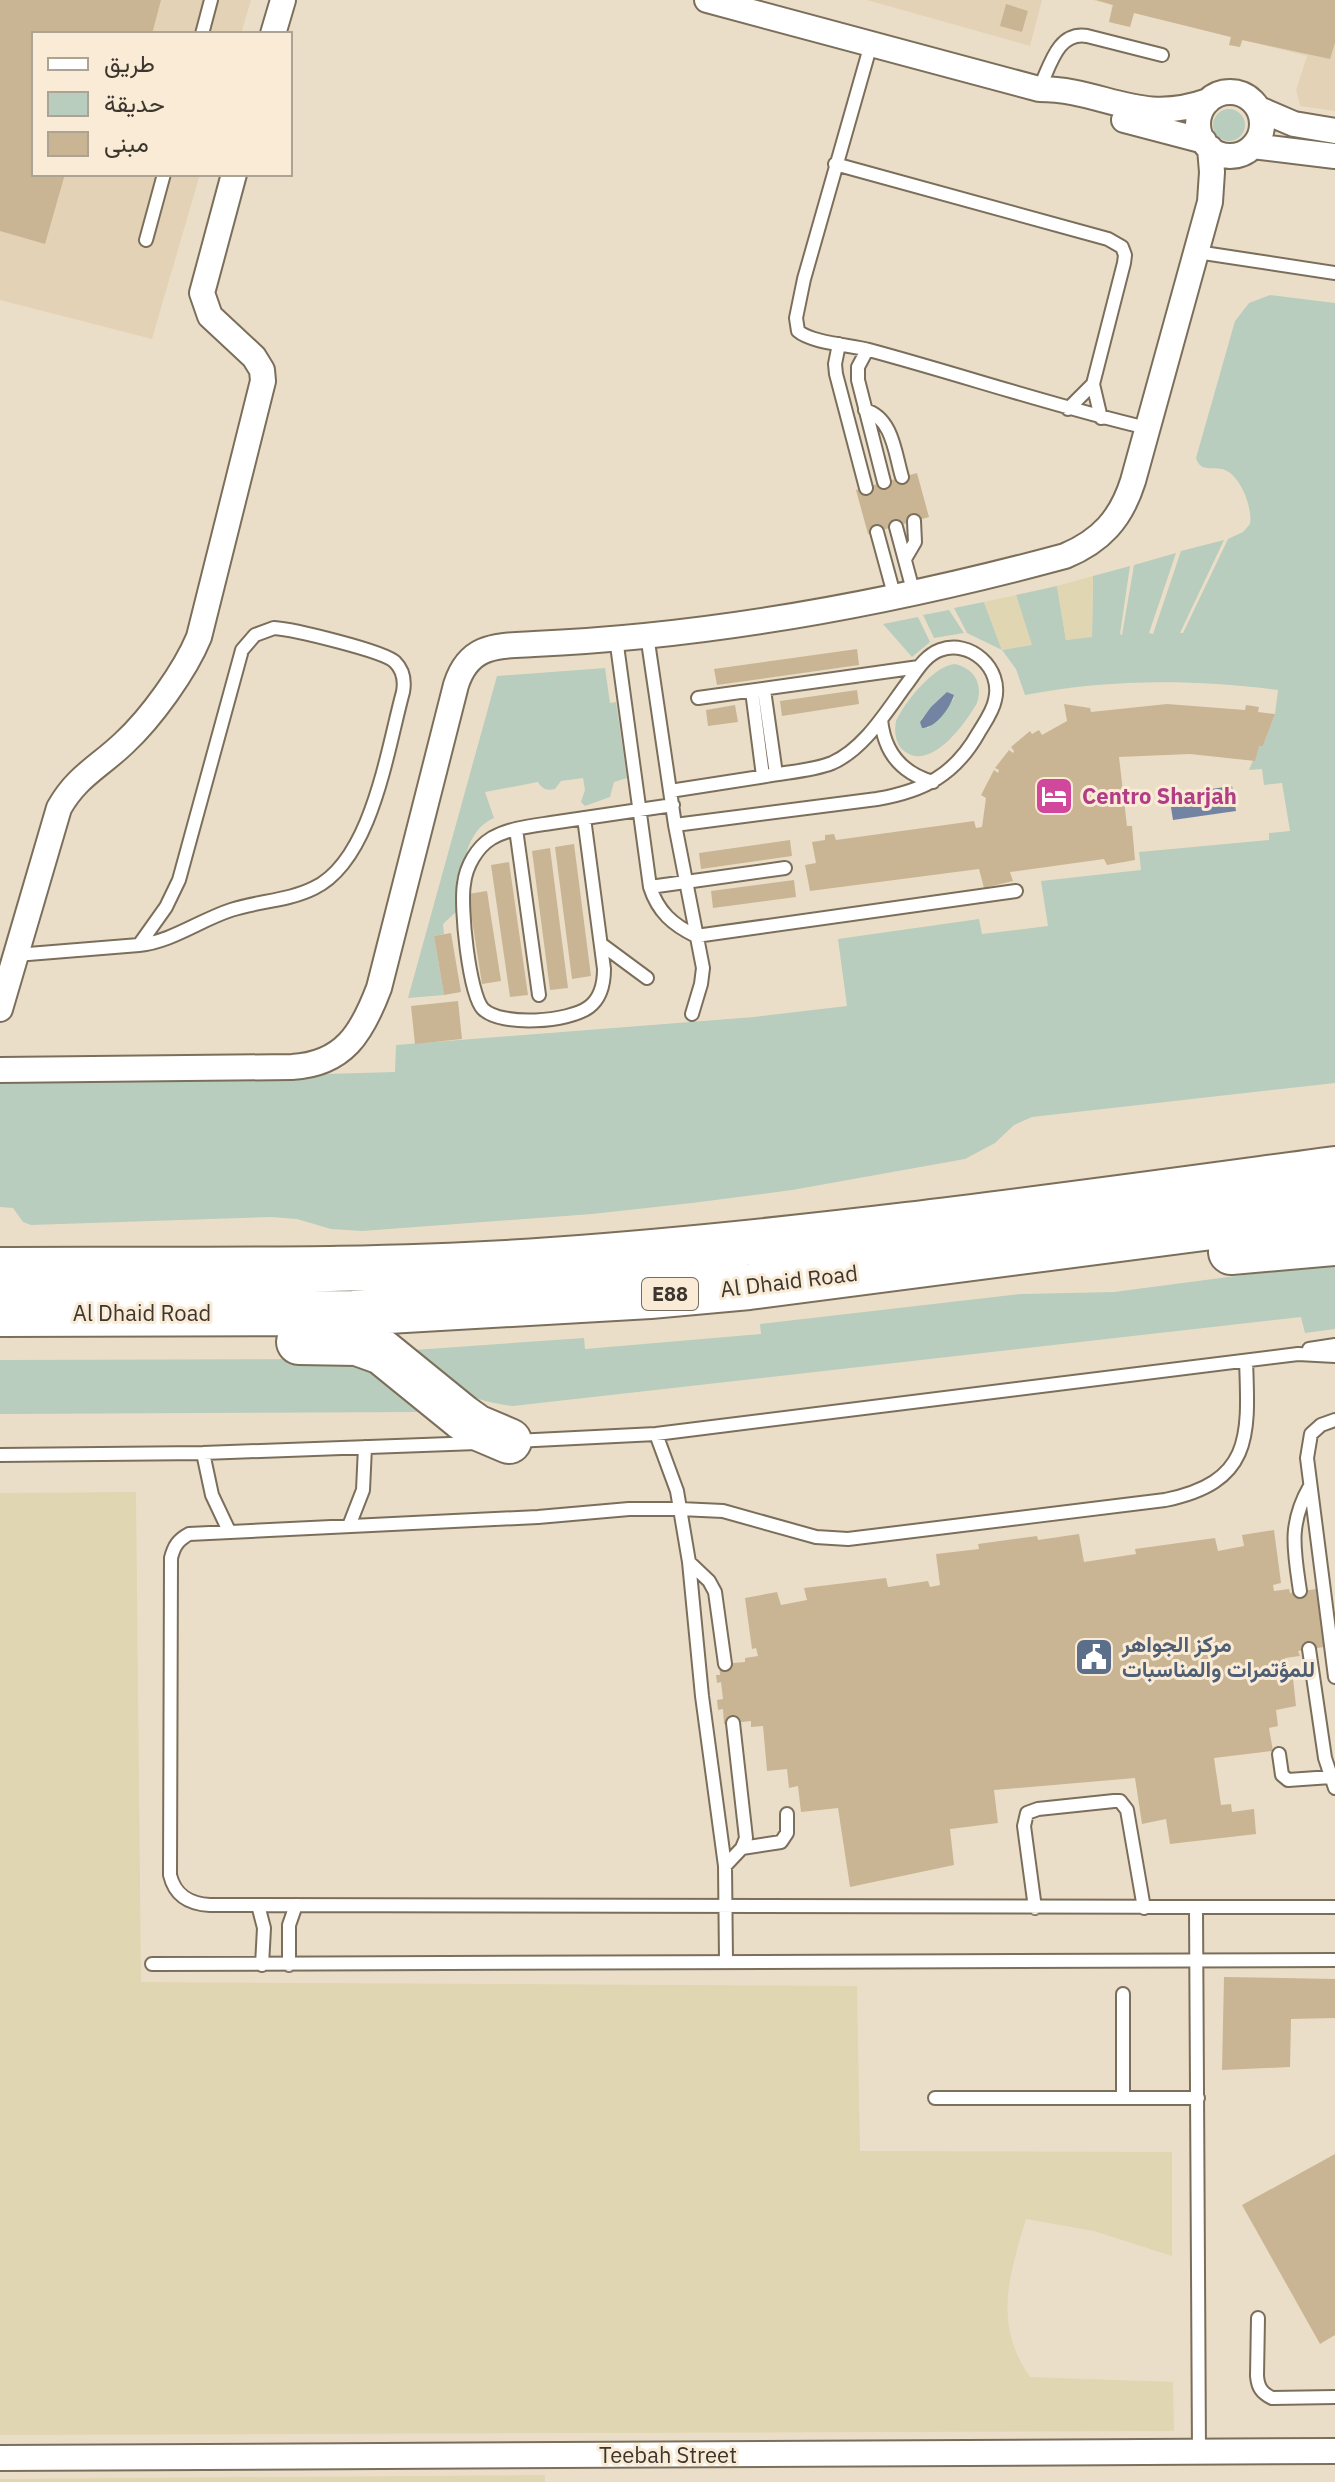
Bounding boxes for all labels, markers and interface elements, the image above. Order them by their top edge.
legend [32,32,292,176]
text: طريق [104,47,155,79]
text: حديقة [104,87,165,119]
text: مبنى [104,127,149,159]
hotel icon: Centro Sharjah [1033,775,1075,817]
place label: Centro Sharjah [1082,781,1237,810]
street label: Al Dhaid Road [719,1258,859,1303]
road number: E88 [642,1278,698,1310]
street label: Al Dhaid Road [73,1298,211,1327]
place label: مركز الجواهر للمؤتمرات والمناسبات [1121,1629,1315,1683]
public building icon: مركز الجواهر للمؤتمرات والمناسبات [1073,1636,1115,1678]
street label: Teebah Street [599,2440,737,2469]

